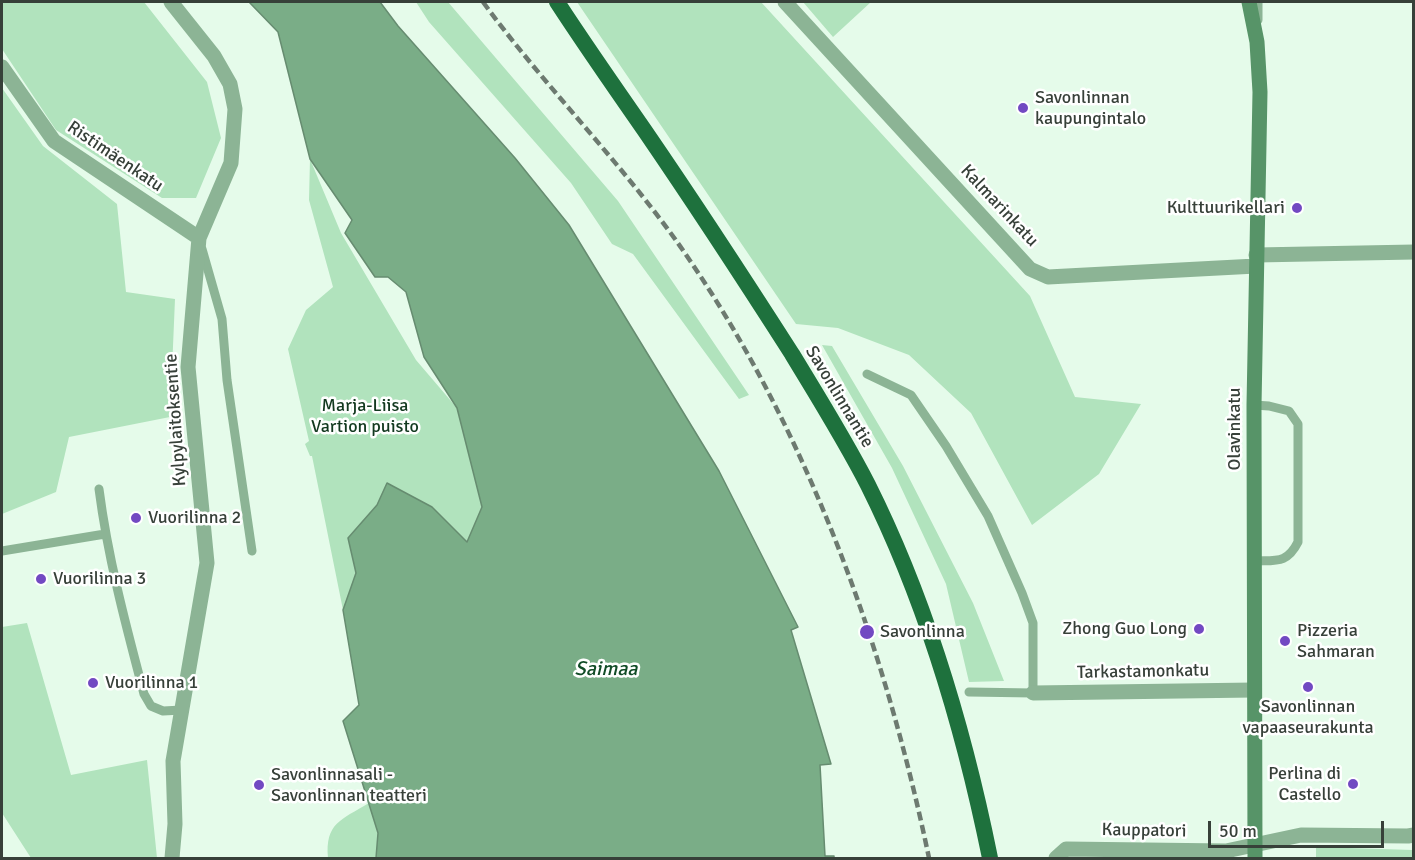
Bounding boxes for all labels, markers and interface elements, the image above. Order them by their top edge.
place label: Savonlinnan kaupungintalo [1035,87,1146,130]
marker: Savonlinnan kaupungintalo [1016,101,1030,115]
street label: Ristimäenkatu [63,117,167,197]
street label: Kalmarinkatu [956,160,1042,252]
place label: Kulttuurikellari [1167,197,1285,219]
marker: Kulttuurikellari [1290,201,1304,215]
street label: Savonlinnantie [800,342,878,452]
street label: Kylpylaitoksentie [161,353,191,487]
street label: Olavinkatu [1224,388,1246,470]
park label: Marja-Liisa Vartion puisto [311,395,419,438]
place label: Vuorilinna 2 [148,507,241,529]
marker: Vuorilinna 2 [129,511,143,525]
place label: Vuorilinna 3 [53,568,146,590]
marker: Vuorilinna 3 [34,572,48,586]
place label: Zhong Guo Long [1062,618,1187,640]
place label: Pizzeria Sahmaran [1297,620,1375,662]
place label: Savonlinna [880,621,965,643]
marker: Zhong Guo Long [1192,622,1206,636]
marker: Savonlinna [858,623,876,641]
marker: Pizzeria Sahmaran [1278,634,1292,648]
water label: Saimaa [575,658,637,682]
street label: Tarkastamonkatu [1077,660,1209,684]
place label: Vuorilinna 1 [105,672,198,694]
marker: Vuorilinna 1 [86,676,100,690]
marker: Savonlinnan vapaaseurakunta [1301,680,1315,694]
place label: Savonlinnan vapaaseurakunta [1242,696,1374,738]
place label: Perlina di Castello [1268,763,1341,806]
place label: Savonlinnasali - Savonlinnan teatteri [271,764,427,806]
marker: Perlina di Castello [1346,777,1360,791]
marker: Savonlinnasali - Savonlinnan teatteri [252,778,266,792]
scale bar [1211,809,1386,847]
street label: Kauppatori [1101,819,1187,843]
text: 50 m [1219,820,1257,842]

